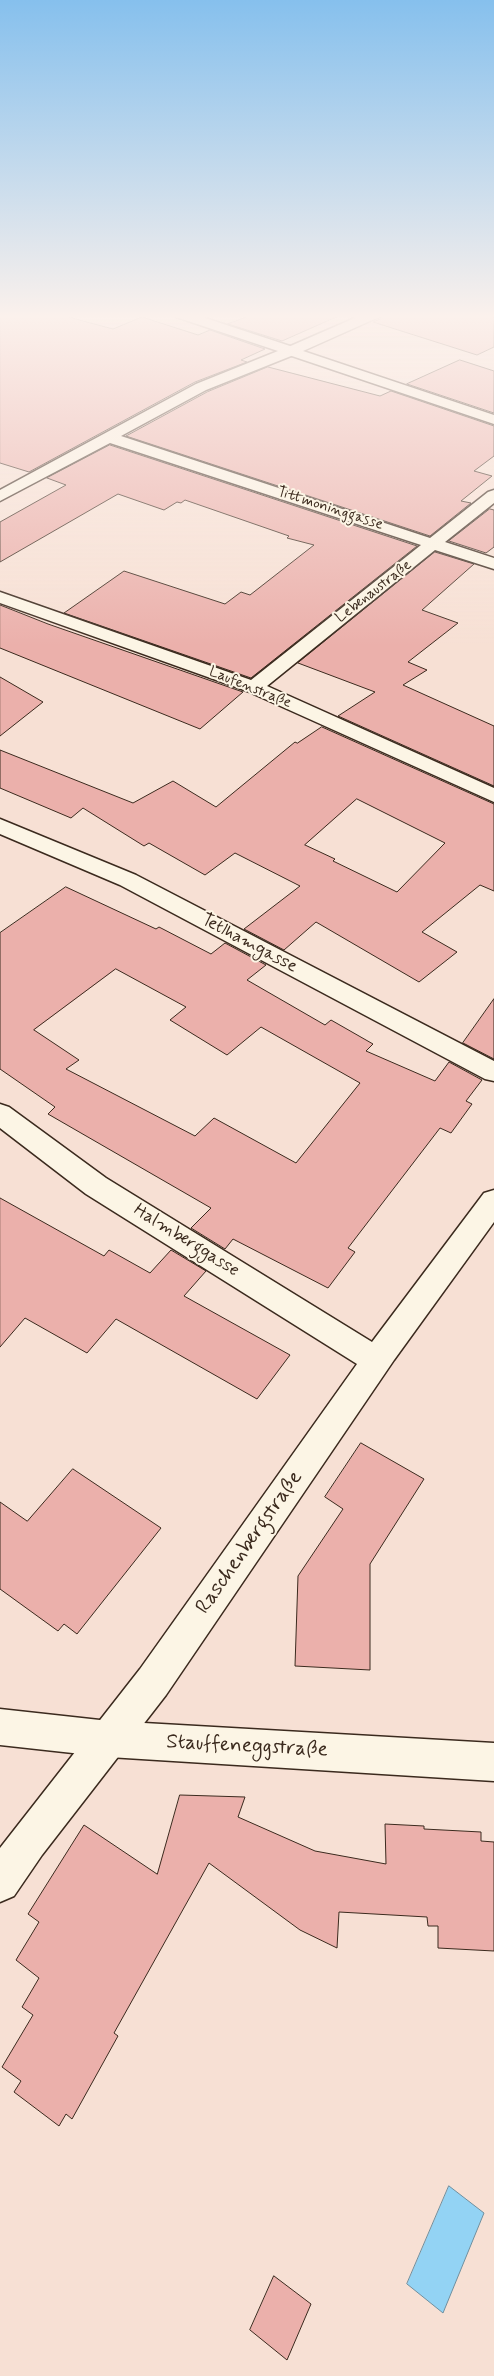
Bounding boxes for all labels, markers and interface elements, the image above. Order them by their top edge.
street label: Tittmoninggasse [275,483,385,535]
street label: Lebenaustraße [332,557,416,627]
street label: Laufenstraße [206,663,294,713]
street label: Tetlhamgasse [197,910,301,978]
street label: Halmberggasse [129,1200,243,1282]
street label: Raschenbergstraße [191,1467,309,1619]
street label: Stauffeneggstraße [166,1730,328,1764]

